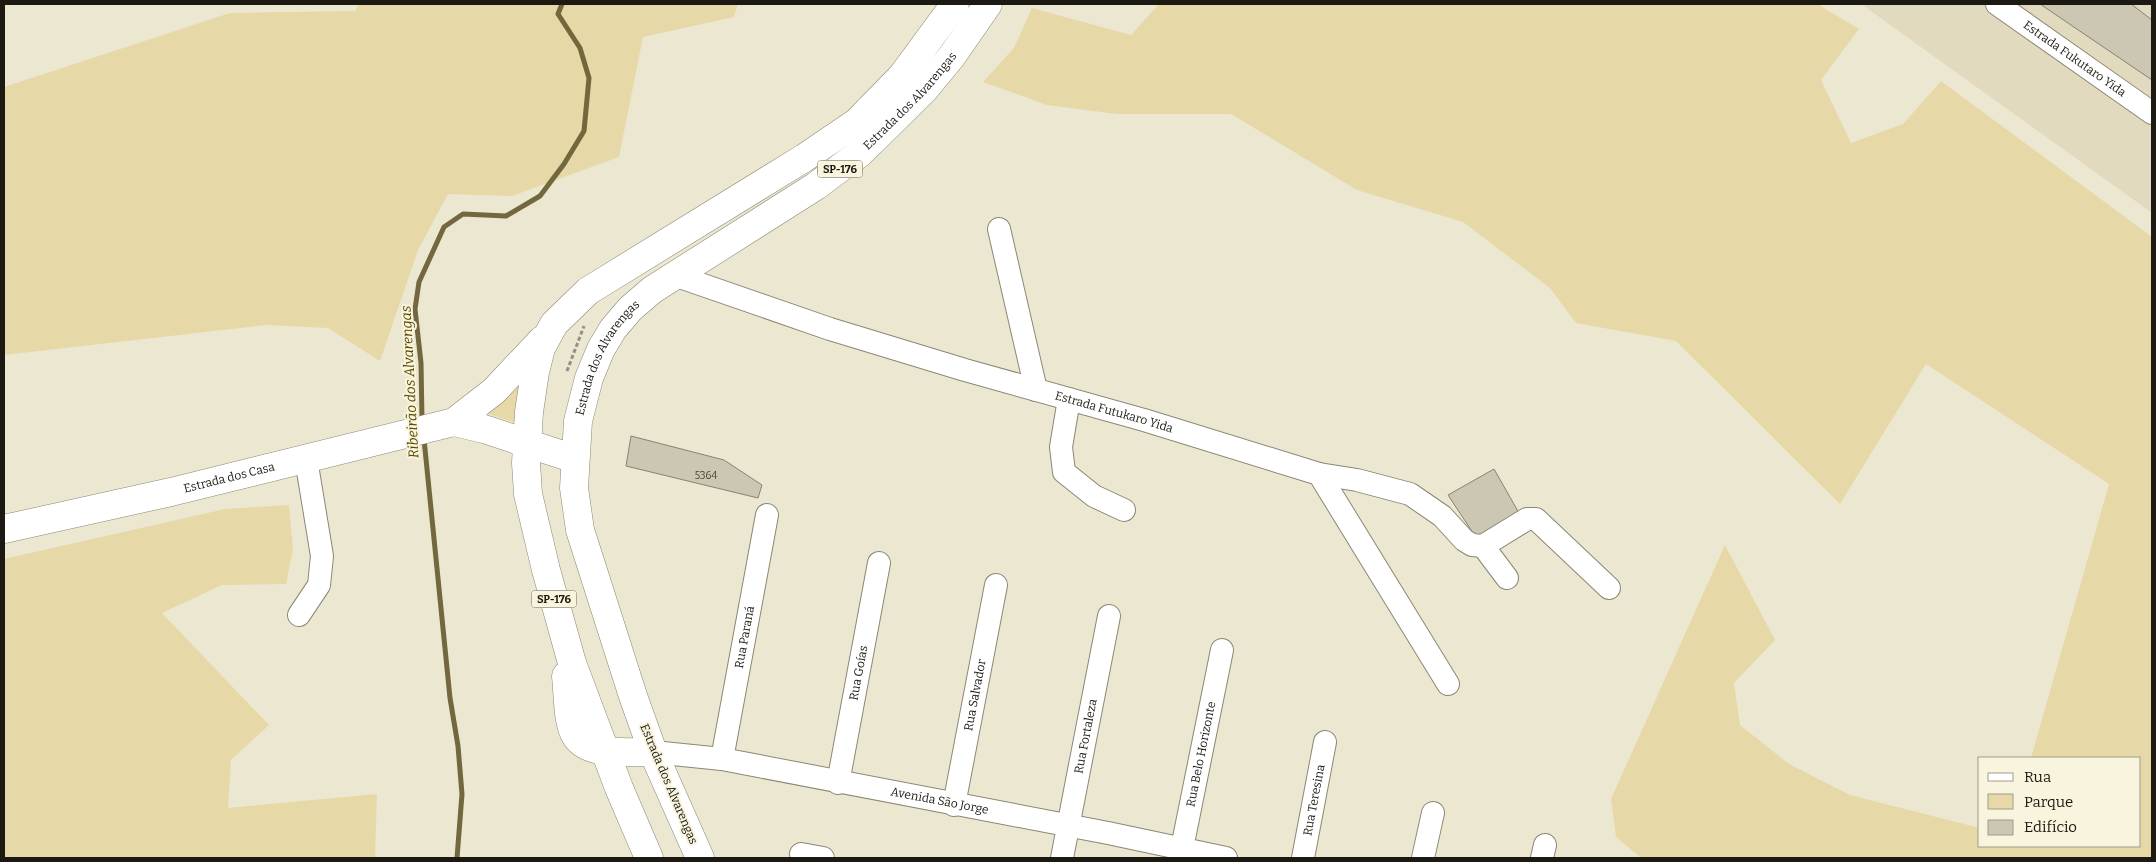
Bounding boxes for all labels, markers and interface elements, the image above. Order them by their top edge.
street label: Estrada Fukutaro Yida [2021,18,2129,100]
street label: Estrada dos Alvarengas [860,49,960,153]
road number: SP-176 [818,160,862,178]
street label: Estrada dos Alvarengas [573,297,642,417]
water label: Ribeirão dos Alvarengas [397,305,422,459]
street label: Estrada Futukaro Yida [1053,388,1175,436]
street label: Estrada dos Casa [182,459,277,496]
house number: 5364 [695,470,717,482]
road number: SP-176 [532,590,576,608]
street label: Rua Paraná [732,604,757,669]
street label: Rua Goías [847,644,871,702]
street label: Rua Salvador [961,657,989,732]
street label: Rua Fortaleza [1072,697,1100,775]
street label: Rua Belo Horizonte [1184,700,1218,808]
street label: Estrada dos Alvarengas [637,722,701,846]
legend [1978,757,2141,847]
street label: Rua Teresina [1300,763,1328,837]
text: Rua [2024,768,2051,786]
street label: Avenida São Jorge [889,784,990,817]
text: Parque [2024,793,2073,811]
text: Edifício [2024,818,2077,836]

